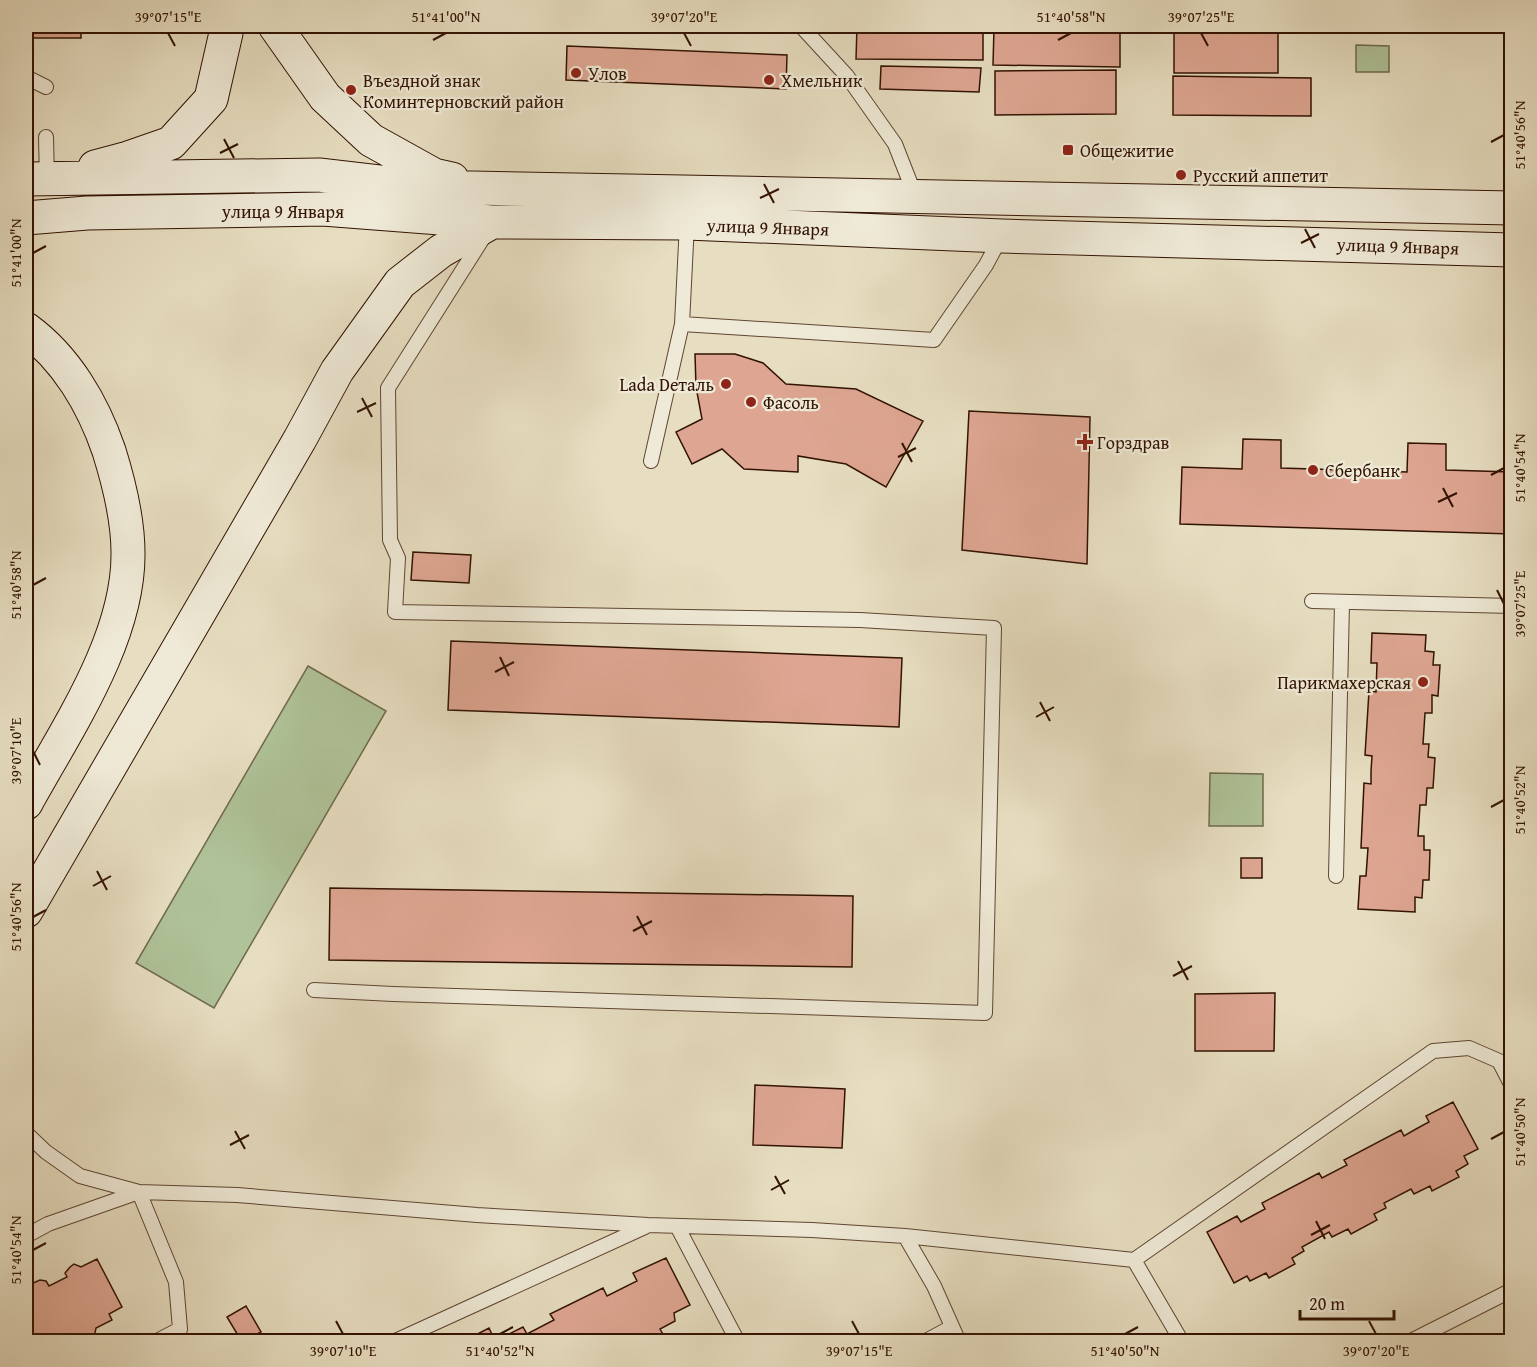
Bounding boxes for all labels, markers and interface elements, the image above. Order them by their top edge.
text: 39°07'15"E [135,6,202,27]
text: 51°41'00"N [412,6,481,27]
text: 39°07'20"E [651,6,718,27]
text: 51°40'58"N [1037,6,1106,27]
text: 39°07'25"E [1168,6,1235,27]
place label: Улов [588,60,627,87]
marker: Улов [569,66,583,80]
place label: Въездной знак Коминтерновский район [363,67,564,115]
place label: Хмельник [781,67,863,94]
marker: Хмельник [762,73,776,87]
marker: Въездной знак Коминтерновский район [344,83,358,97]
text: 51°40'56"N [1509,100,1530,169]
place label: Общежитие [1080,137,1174,164]
marker: Общежитие [1061,143,1075,157]
place label: Русский аппетит [1193,162,1328,189]
marker: Русский аппетит [1174,168,1188,182]
street label: улица 9 Января [221,198,344,225]
street label: улица 9 Января [705,211,830,243]
text: 51°41'00"N [5,218,26,287]
street label: улица 9 Января [1335,230,1460,262]
place label: Lada Dеталь [620,371,714,398]
marker: Lada Dеталь [719,377,733,391]
place label: Фасоль [763,389,819,416]
marker: Фасоль [744,395,758,409]
place label: Горздрав [1097,429,1170,456]
text: 51°40'54"N [1509,433,1530,502]
marker: Горздрав [1078,435,1092,449]
place label: Сбербанк [1325,457,1400,484]
marker: Сбербанк [1306,463,1320,477]
text: 51°40'58"N [5,550,26,619]
text: 39°07'25"E [1509,570,1530,637]
place label: Парикмахерская [1277,669,1411,696]
marker: Парикмахерская [1416,675,1430,689]
text: 39°07'10"E [5,717,26,784]
text: 51°40'52"N [1509,765,1530,834]
text: 51°40'56"N [5,882,26,951]
text: 51°40'50"N [1509,1097,1530,1166]
text: 51°40'54"N [5,1215,26,1284]
scale bar [1300,1283,1394,1321]
text: 20 m [1309,1290,1345,1317]
text: 39°07'10"E [310,1340,377,1361]
text: 51°40'52"N [466,1340,535,1361]
text: 39°07'15"E [826,1340,893,1361]
text: 51°40'50"N [1091,1340,1160,1361]
text: 39°07'20"E [1343,1340,1410,1361]

